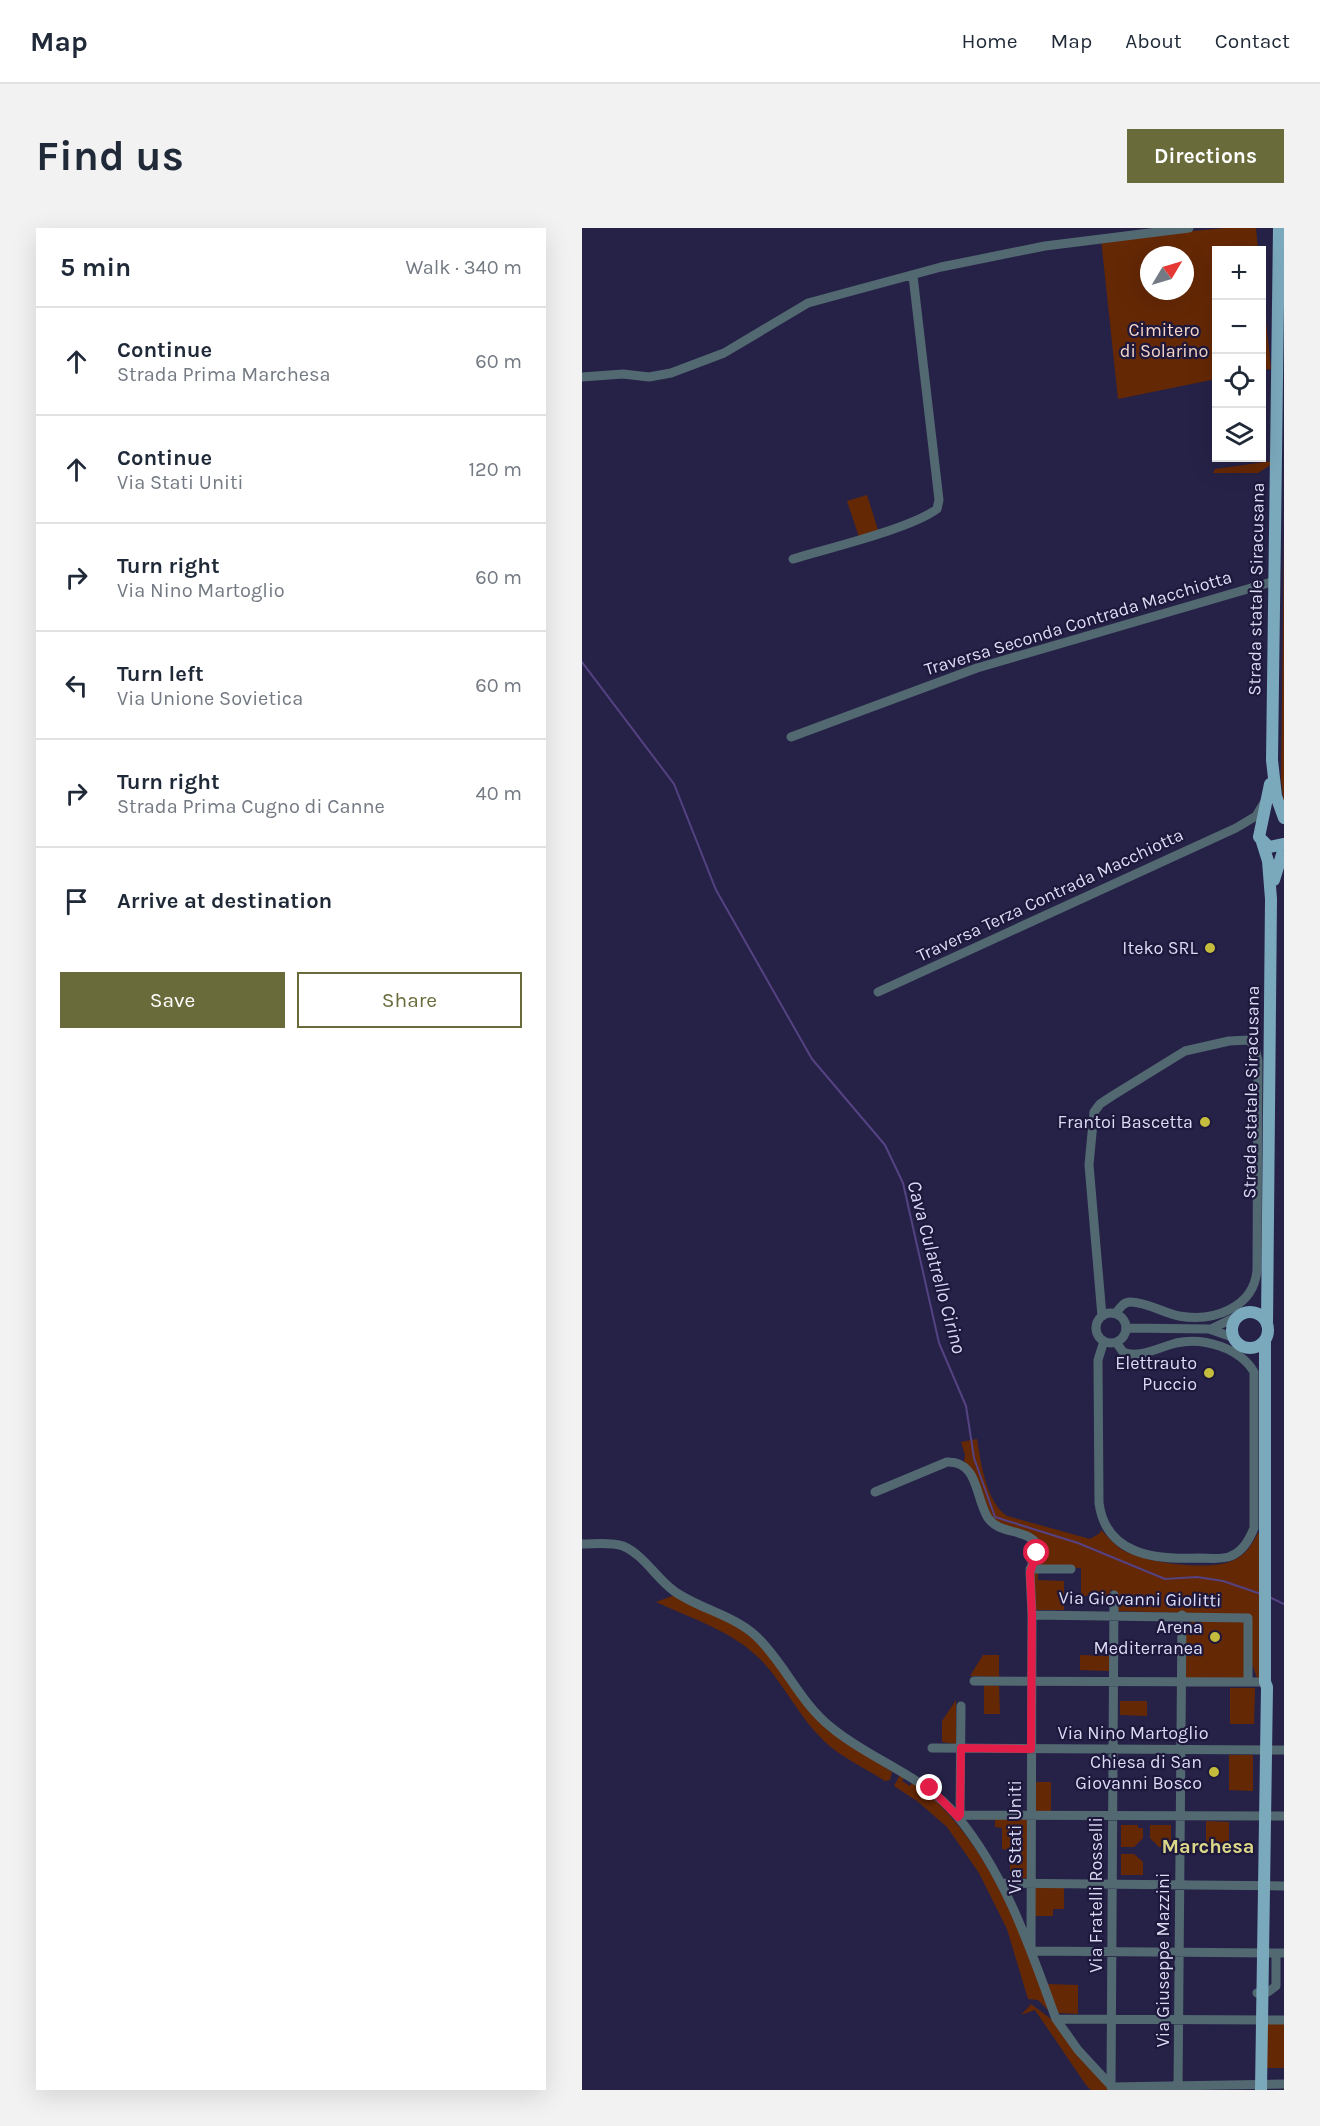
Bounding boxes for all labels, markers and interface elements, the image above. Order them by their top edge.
text: Map [30,25,88,58]
text: Home [962,29,1018,53]
text: Map [1051,29,1092,53]
text: About [1125,29,1182,53]
text: Contact [1215,29,1290,53]
button: Directions [1127,129,1284,183]
text: Find us [36,131,184,181]
north arrow [1140,246,1194,300]
map controls [1212,246,1266,462]
button: + [1212,246,1266,300]
text: 5 min [60,252,131,283]
text: Walk · 340 m [406,256,522,279]
button: − [1212,300,1266,354]
park label: Cimitero di Solarino [1120,319,1208,362]
text: Continue [117,337,212,363]
icon: ahead [60,345,93,378]
text: 60 m [475,350,522,373]
button: locate [1212,354,1266,408]
text: Strada Prima Marchesa [117,363,331,386]
button: layers [1212,408,1266,462]
text: Continue [117,445,212,471]
icon: ahead [60,453,93,486]
text: 120 m [468,458,522,481]
text: Via Stati Uniti [117,471,243,494]
street label: Strada statale Siracusana [1243,482,1269,696]
text: Turn right [117,553,220,579]
icon: right [60,561,93,594]
text: 60 m [475,566,522,589]
street label: Traversa Seconda Contrada Macchiotta [922,566,1234,680]
text: Via Nino Martoglio [117,579,285,602]
text: Turn left [117,661,204,687]
icon: left [60,669,93,702]
text: 60 m [475,674,522,697]
text: Via Unione Sovietica [117,687,303,710]
text: Turn right [117,769,220,795]
icon: right [60,777,93,810]
text: 40 m [476,782,522,805]
text: Strada Prima Cugno di Canne [117,795,385,818]
street label: Traversa Terza Contrada Macchiotta [913,823,1187,967]
icon: arrive [60,885,93,918]
text: Arrive at destination [117,888,332,914]
place label: Iteko SRL [1122,937,1199,959]
marker: Iteko SRL [1203,941,1217,955]
button: Save [60,972,285,1028]
button: Share [297,972,522,1028]
street label: Strada statale Siracusana [1238,985,1264,1199]
place label: Frantoi Bascetta [1058,1111,1193,1133]
marker: Frantoi Bascetta [1198,1115,1212,1129]
water label: Cava Culatrello Cirino [902,1178,971,1356]
place label: Elettrauto Puccio [1115,1352,1197,1395]
marker: Elettrauto Puccio [1202,1366,1216,1380]
route start [1023,1539,1049,1565]
street label: Via Giovanni Giolitti [1058,1587,1222,1611]
place label: Arena Mediterranea [1094,1616,1203,1659]
marker: Arena Mediterranea [1208,1630,1222,1644]
street label: Via Nino Martoglio [1058,1722,1209,1744]
place label: Chiesa di San Giovanni Bosco [1075,1751,1202,1794]
marker: Chiesa di San Giovanni Bosco [1207,1765,1221,1779]
route end [916,1774,942,1800]
street label: Via Stati Uniti [1004,1780,1026,1894]
street label: Via Fratelli Rosselli [1085,1817,1107,1973]
district label: Marchesa [1162,1835,1254,1858]
street label: Via Giuseppe Mazzini [1152,1873,1174,2047]

